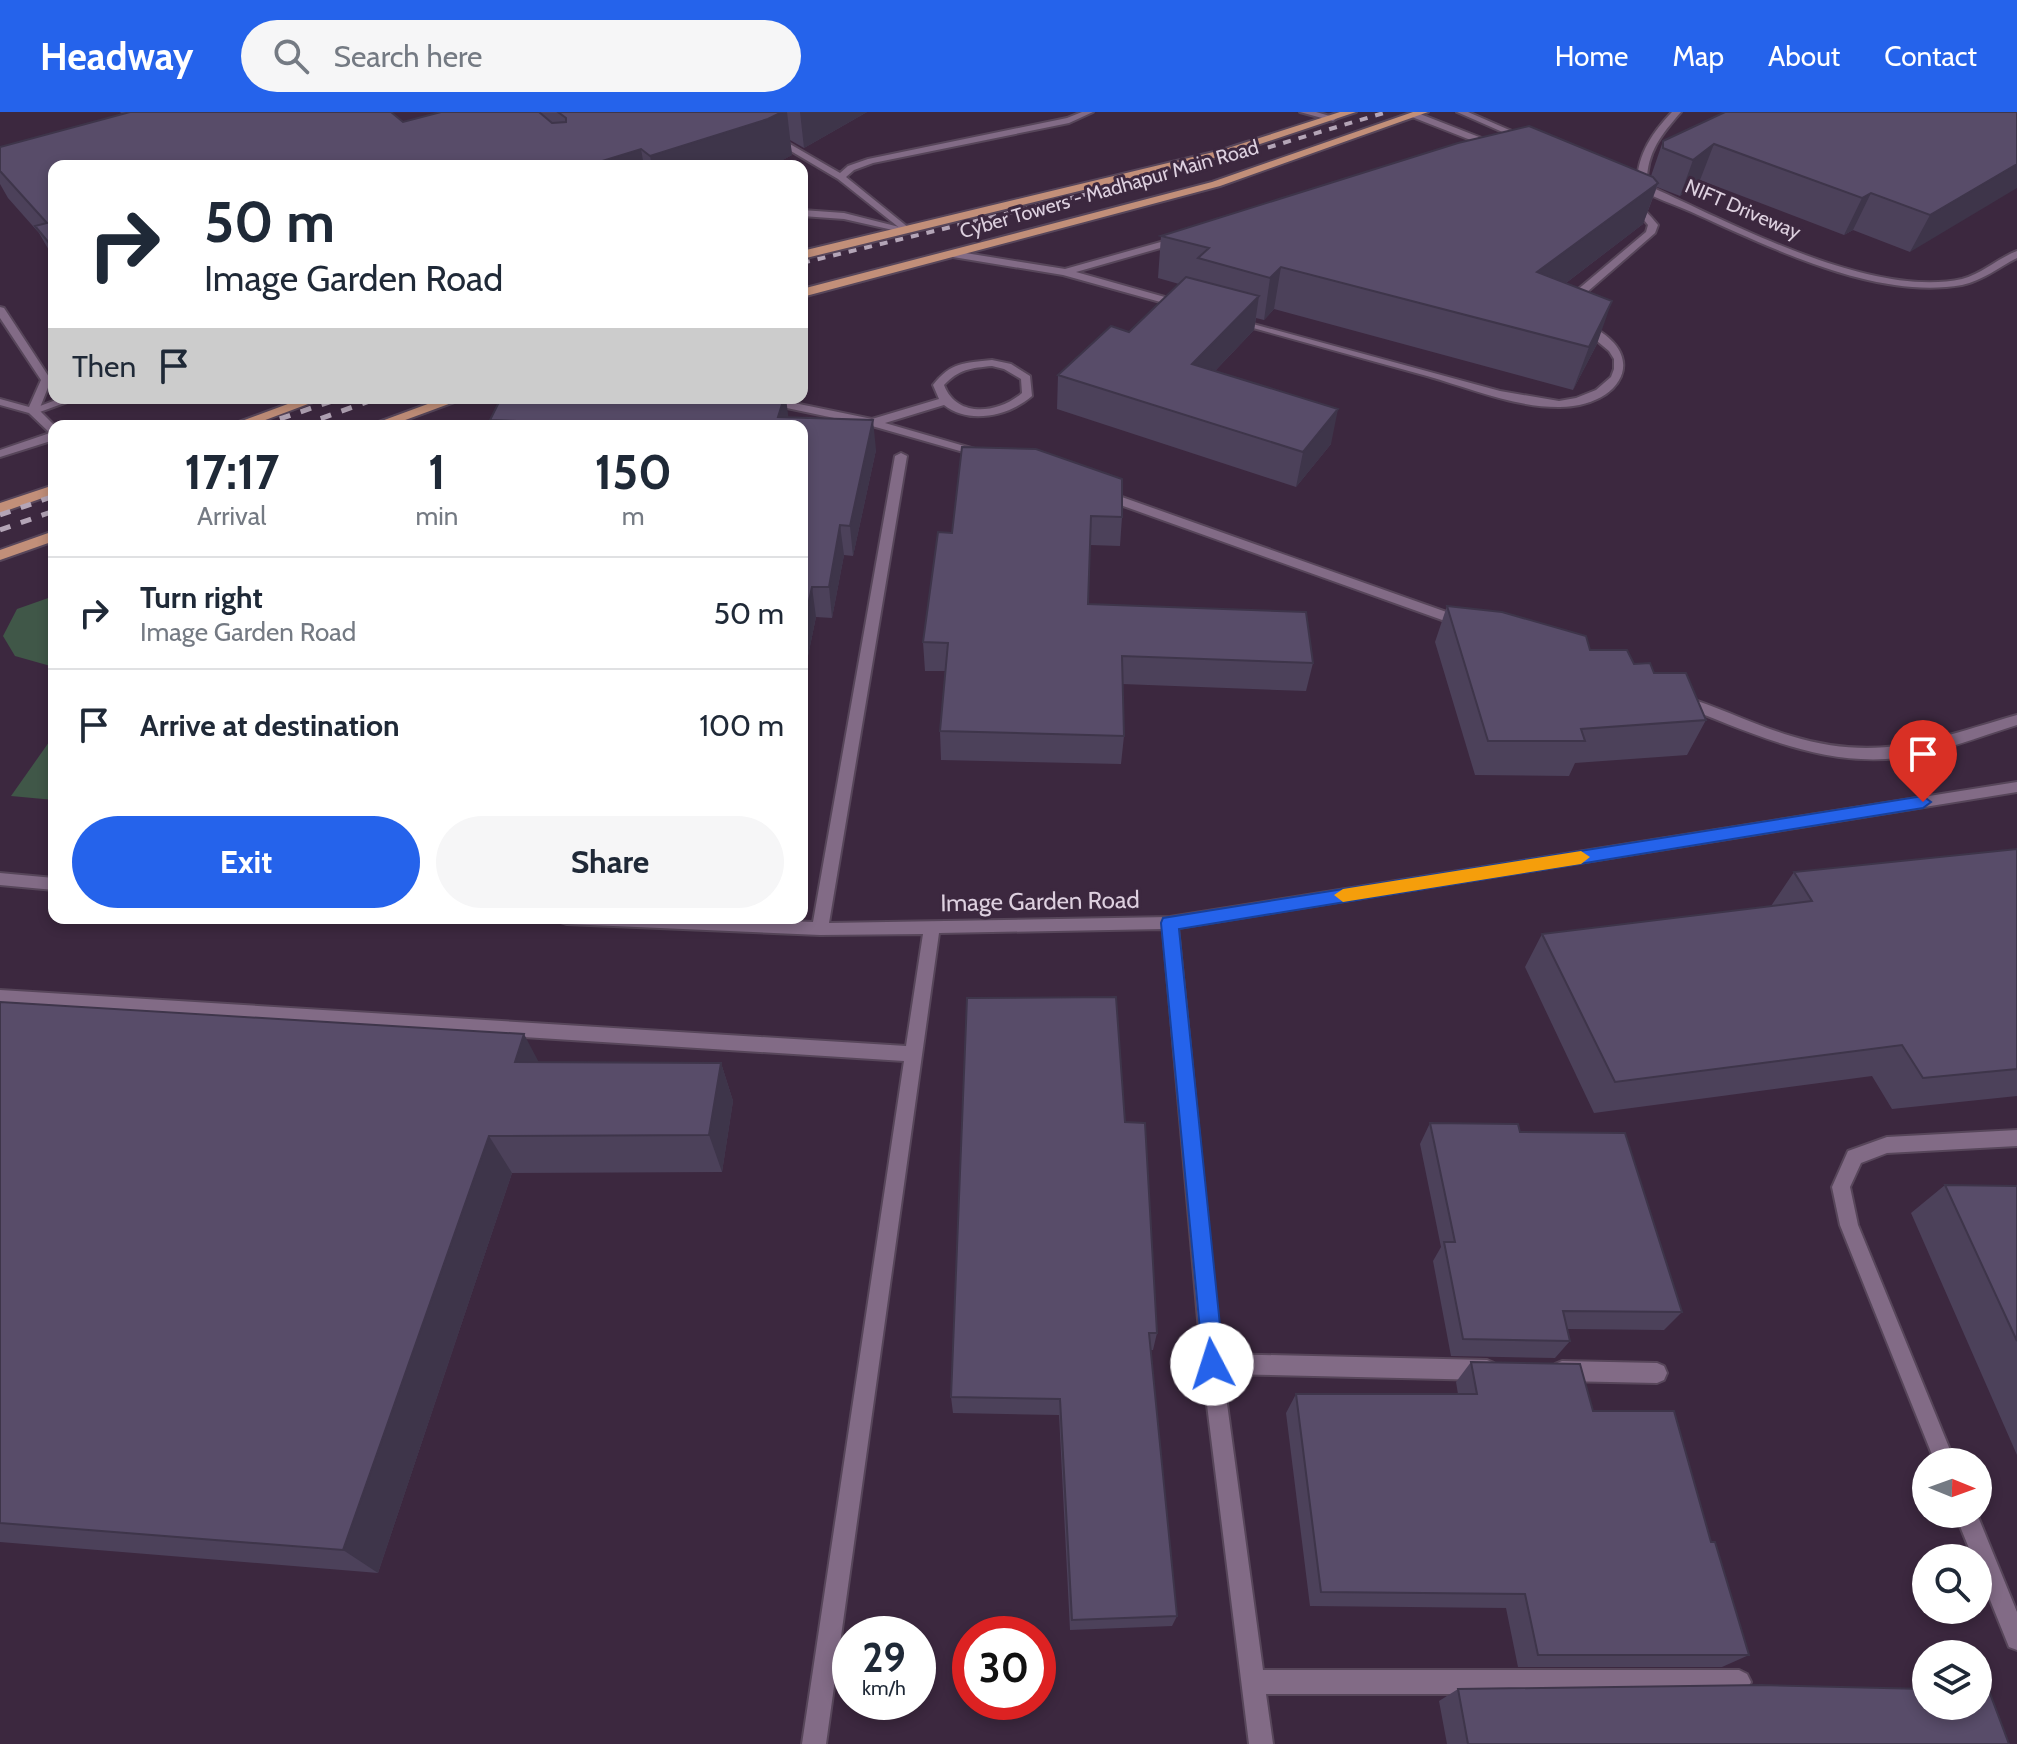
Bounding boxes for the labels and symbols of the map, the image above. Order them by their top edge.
street label: Cyber Towers - Madhapur Main Road [957,135,1261,243]
street label: NIFT Driveway [1681,174,1805,244]
pin [1889,720,1957,802]
street label: Image Garden Road [940,885,1140,917]
position arrow [1170,1322,1254,1406]
north arrow [1912,1448,1992,1528]
speed limit sign: 30 [952,1616,1056,1720]

